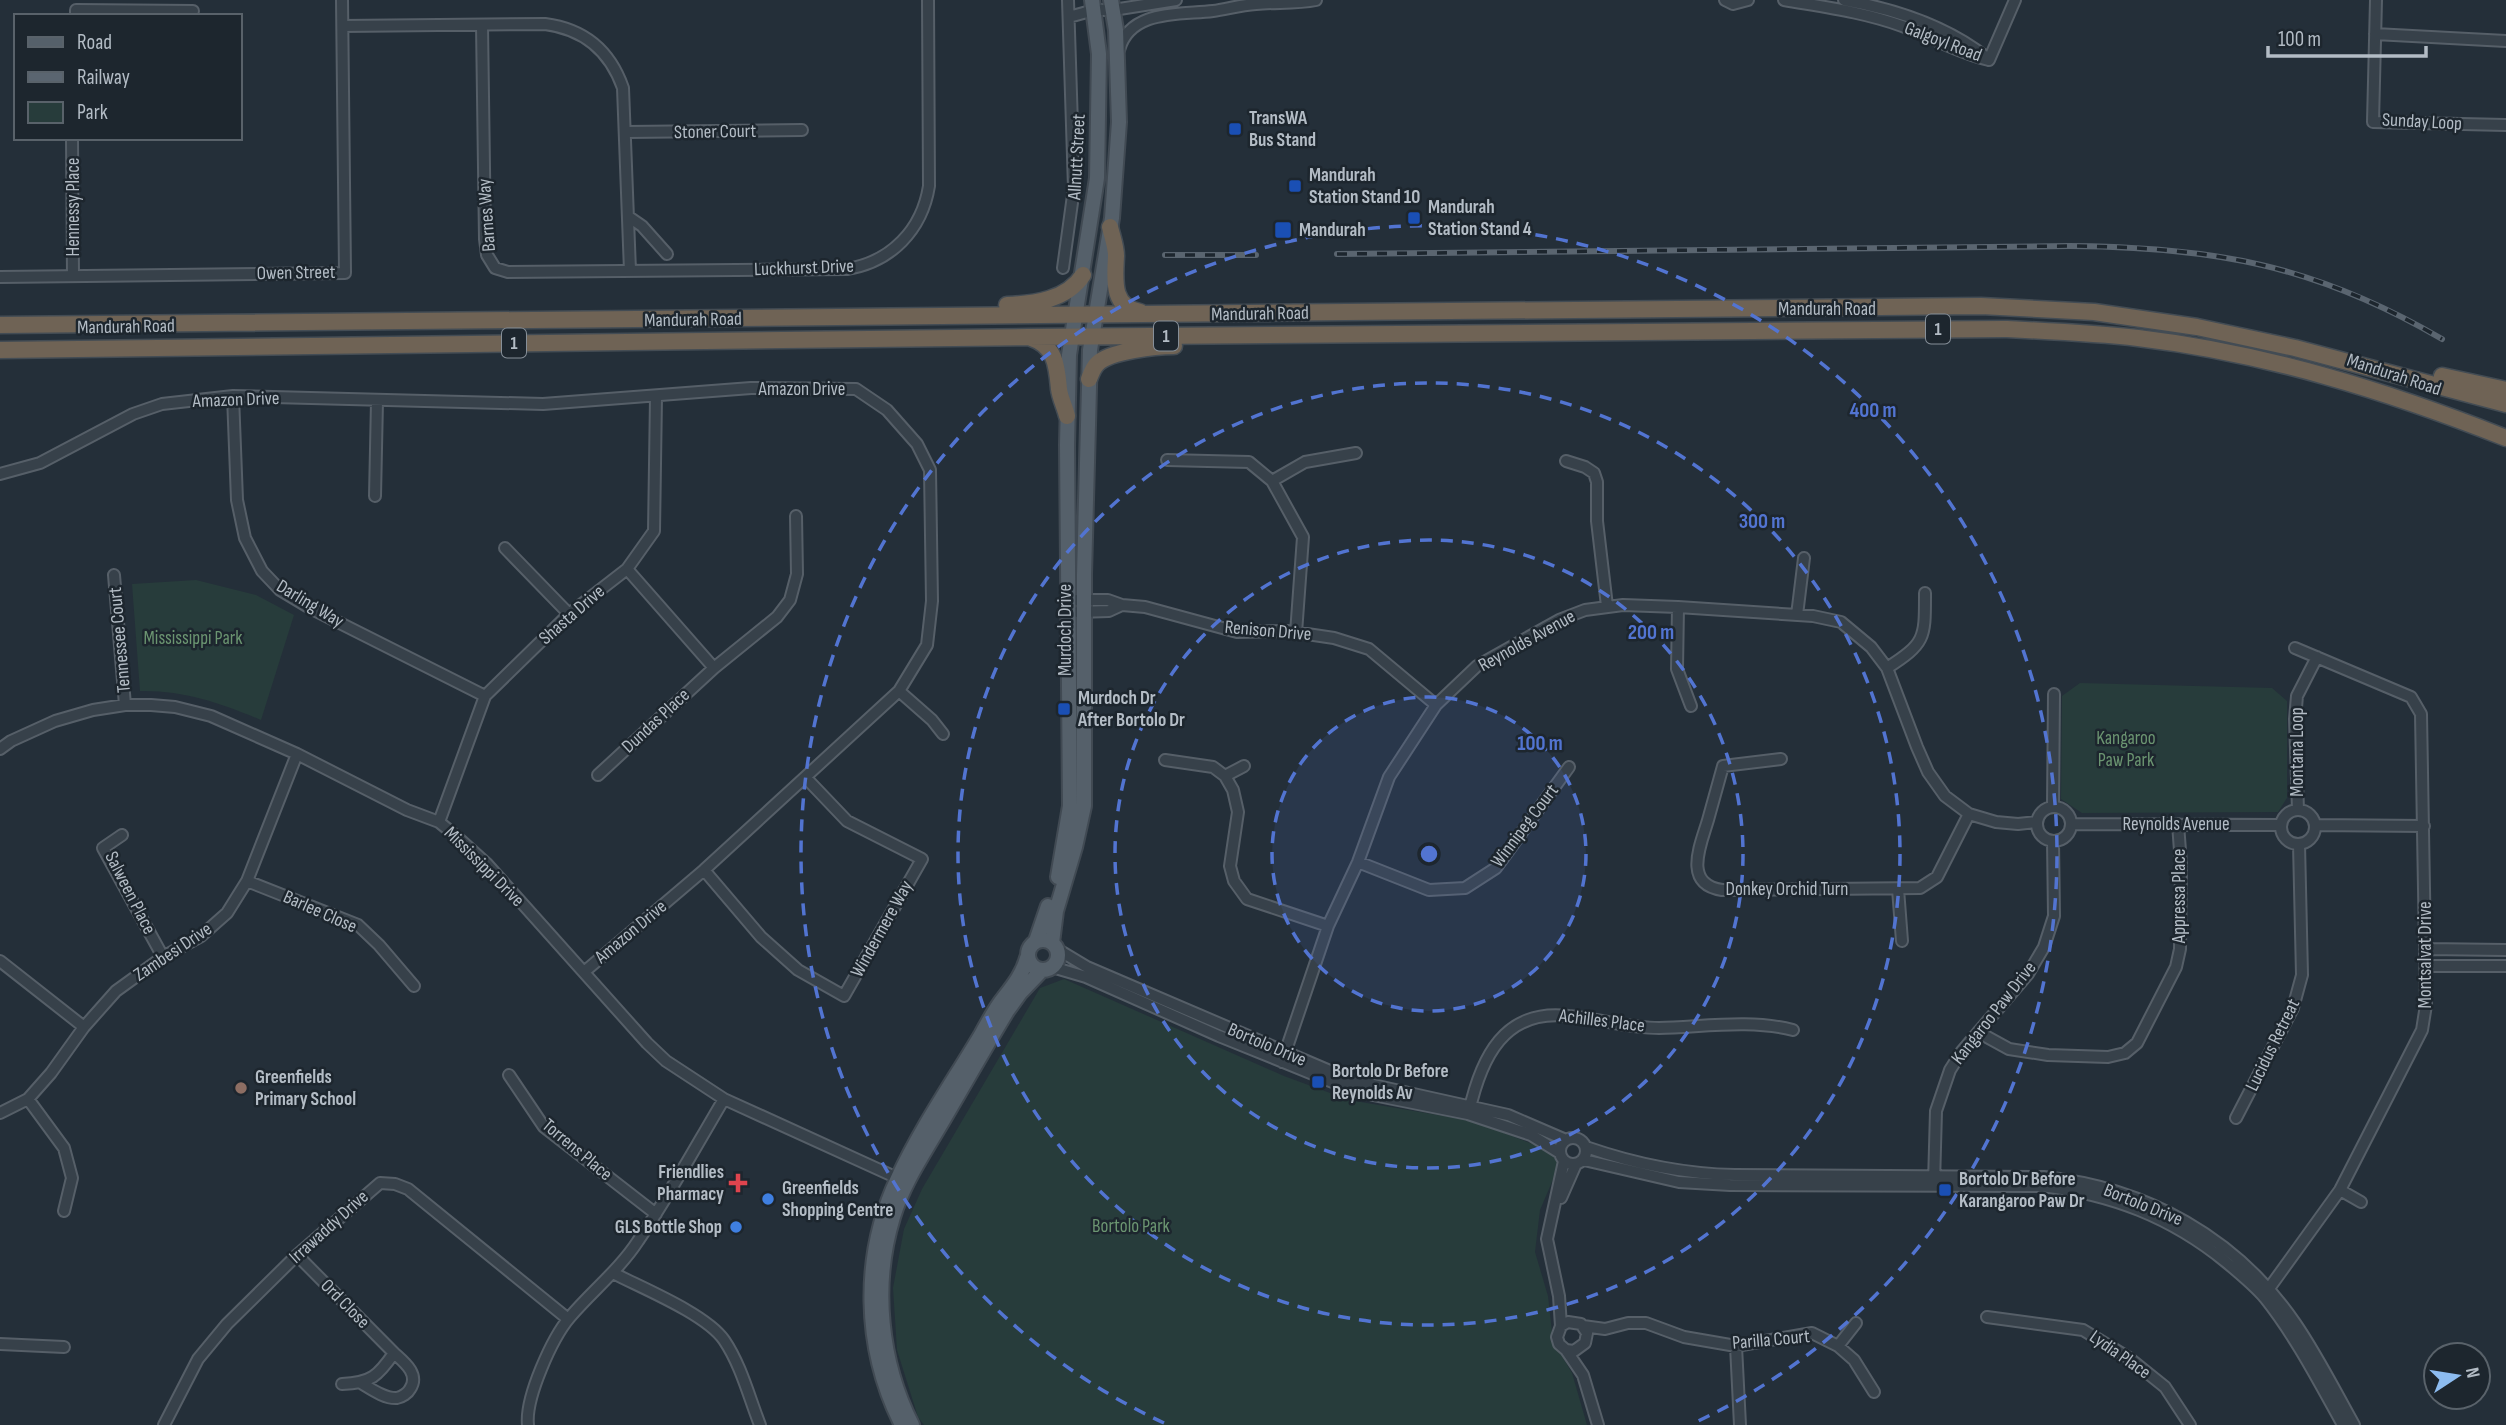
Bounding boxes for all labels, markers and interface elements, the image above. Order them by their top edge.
legend [14,14,242,140]
scale bar [2268,14,2426,58]
street label: Galgoyl Road [1901,17,1985,67]
text: 100 m [2278,27,2321,52]
text: Road [77,30,112,55]
text: Railway [77,65,130,90]
text: Park [77,100,108,125]
place label: TransWA Bus Stand [1249,107,1316,152]
street label: Sunday Loop [2381,108,2463,136]
street label: Allnutt Street [1063,113,1091,202]
street label: Stoner Court [674,120,757,144]
marker: TransWA Bus Stand [1227,121,1243,137]
street label: Hennessy Place [62,158,85,256]
place label: Mandurah Station Stand 10 [1309,164,1420,209]
street label: Barnes Way [473,177,501,252]
marker: Mandurah Station Stand 10 [1287,178,1303,194]
place label: Mandurah Station Stand 4 [1428,196,1532,241]
marker: Mandurah Station Stand 4 [1406,210,1422,226]
place label: Mandurah [1299,219,1366,242]
marker: Mandurah [1273,220,1293,240]
street label: Luckhurst Drive [754,255,854,281]
street label: Owen Street [256,261,336,285]
street label: Mandurah Road [1778,298,1876,321]
street label: Mandurah Road [1211,302,1309,326]
street label: Mandurah Road [644,308,742,332]
road number: 1 [1926,314,1950,344]
street label: Mandurah Road [77,315,175,339]
road number: 1 [1154,322,1178,350]
road number: 1 [502,328,526,358]
street label: Mandurah Road [2344,349,2444,401]
street label: Amazon Drive [758,378,845,401]
street label: Amazon Drive [191,387,280,413]
text: 400 m [1850,398,1896,423]
text: 300 m [1739,509,1785,534]
street label: Darling Way [272,575,348,633]
street label: Shasta Drive [534,580,610,650]
street label: Murdoch Drive [1054,584,1077,676]
street label: Tennessee Court [104,586,136,694]
street label: Reynolds Avenue [1475,605,1579,677]
street label: Renison Drive [1224,616,1312,646]
text: 200 m [1628,620,1674,645]
park label: Mississippi Park [144,627,243,650]
street label: Dundas Place [617,684,695,758]
place label: Murdoch Dr After Bortolo Dr [1077,687,1185,732]
marker: Murdoch Dr After Bortolo Dr [1056,701,1072,717]
street label: Montana Loop [2286,707,2309,797]
park label: Kangaroo Paw Park [2096,727,2156,772]
text: 100 m [1517,731,1563,756]
street label: Winnipeg Court [1486,780,1564,872]
street label: Reynolds Avenue [2122,813,2230,836]
street label: Mississippi Drive [439,822,529,912]
centre of rings [1417,842,1441,866]
street label: Salween Place [99,848,161,938]
street label: Appressa Place [2168,849,2191,944]
street label: Windermere Way [846,876,918,981]
street label: Donkey Orchid Turn [1726,878,1848,901]
street label: Barlee Close [280,886,360,938]
street label: Amazon Drive [590,895,672,969]
street label: Montsalvat Drive [2414,901,2437,1009]
street label: Zambesi Drive [130,918,216,986]
street label: Kangaroo Paw Drive [1947,957,2041,1069]
street label: Lucidus Retreat [2241,995,2305,1095]
street label: Achilles Place [1557,1004,1646,1038]
street label: Bortolo Drive [1224,1018,1310,1072]
place label: Bortolo Dr Before Reynolds Av [1332,1060,1449,1105]
place label: Greenfields Primary School [255,1066,356,1111]
marker: Bortolo Dr Before Reynolds Av [1310,1074,1326,1090]
marker: Greenfields Primary School [233,1080,249,1096]
street label: Torrens Place [537,1114,617,1186]
place label: Friendlies Pharmacy [657,1161,724,1206]
place label: Bortolo Dr Before Karangaroo Paw Dr [1959,1168,2085,1213]
marker: Friendlies Pharmacy [730,1175,746,1191]
place label: Greenfields Shopping Centre [782,1177,893,1222]
street label: Bortolo Drive [2100,1179,2186,1231]
marker: Bortolo Dr Before Karangaroo Paw Dr [1937,1182,1953,1198]
street label: Irrawaddy Drive [285,1185,373,1269]
marker: Greenfields Shopping Centre [760,1191,776,1207]
park label: Bortolo Park [1092,1215,1171,1238]
place label: GLS Bottle Shop [615,1216,722,1239]
marker: GLS Bottle Shop [728,1219,744,1235]
street label: Ord Close [315,1274,375,1334]
street label: Parilla Court [1731,1325,1811,1355]
street label: Lydia Place [2085,1326,2155,1384]
north arrow [2422,1341,2492,1411]
text: N [2460,1365,2484,1380]

